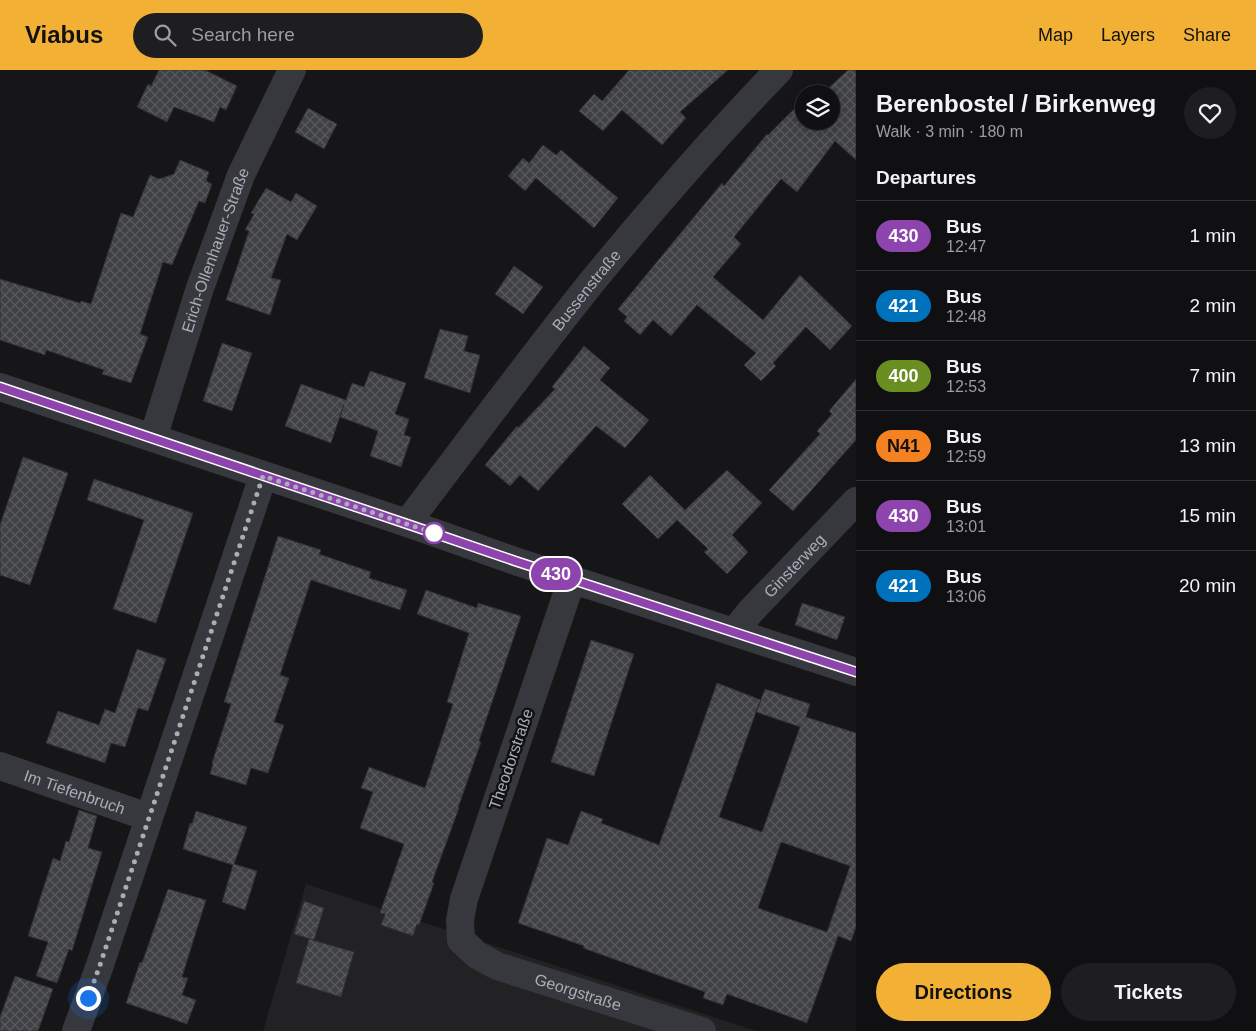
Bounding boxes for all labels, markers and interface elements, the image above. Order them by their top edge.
search box [133,13,483,58]
text: Viabus [25,21,103,48]
icon: search [151,21,179,49]
text: Search here [191,24,295,45]
text: Map [1038,25,1073,45]
text: Layers [1101,25,1155,45]
text: Share [1183,25,1231,45]
map controls [795,85,840,130]
button: layers [795,85,840,130]
button: heart [1184,87,1236,139]
text: Berenbostel / Birkenweg [876,90,1156,117]
text: Walk · 3 min · 180 m [876,123,1023,140]
street label: Erich-Ollenhauer-Straße [178,165,252,334]
text: Departures [876,167,976,188]
text: Bus [946,216,982,237]
text: 1 min [1190,225,1236,246]
text: 430 [888,226,919,246]
text: 12:47 [946,238,986,255]
street label: Bussenstraße [549,246,624,334]
text: Bus [946,286,982,307]
text: 2 min [1190,295,1236,316]
text: 421 [888,296,919,316]
text: 12:48 [946,308,986,325]
text: Bus [946,356,982,377]
text: 7 min [1190,365,1236,386]
text: 400 [888,366,919,386]
text: 12:53 [946,378,986,395]
text: Bus [946,426,982,447]
text: 13 min [1179,435,1236,456]
text: N41 [887,436,920,456]
text: 12:59 [946,448,986,465]
text: Bus [946,496,982,517]
text: 15 min [1179,505,1236,526]
text: 430 [888,506,919,526]
text: 13:01 [946,518,986,535]
unlabelled marker [423,522,445,544]
street label: Ginsterweg [760,530,829,601]
line badge: 430 [527,558,585,590]
text: 430 [541,564,571,584]
text: Bus [946,566,982,587]
text: 20 min [1179,575,1236,596]
text: 421 [888,576,919,596]
text: 13:06 [946,588,986,605]
street label: Theodorstraße [486,707,536,811]
street label: Im Tiefenbruch [22,766,128,817]
button: Directions [876,963,1051,1021]
button: Tickets [1061,963,1236,1021]
street label: Georgstraße [533,970,624,1013]
your location [76,986,101,1011]

